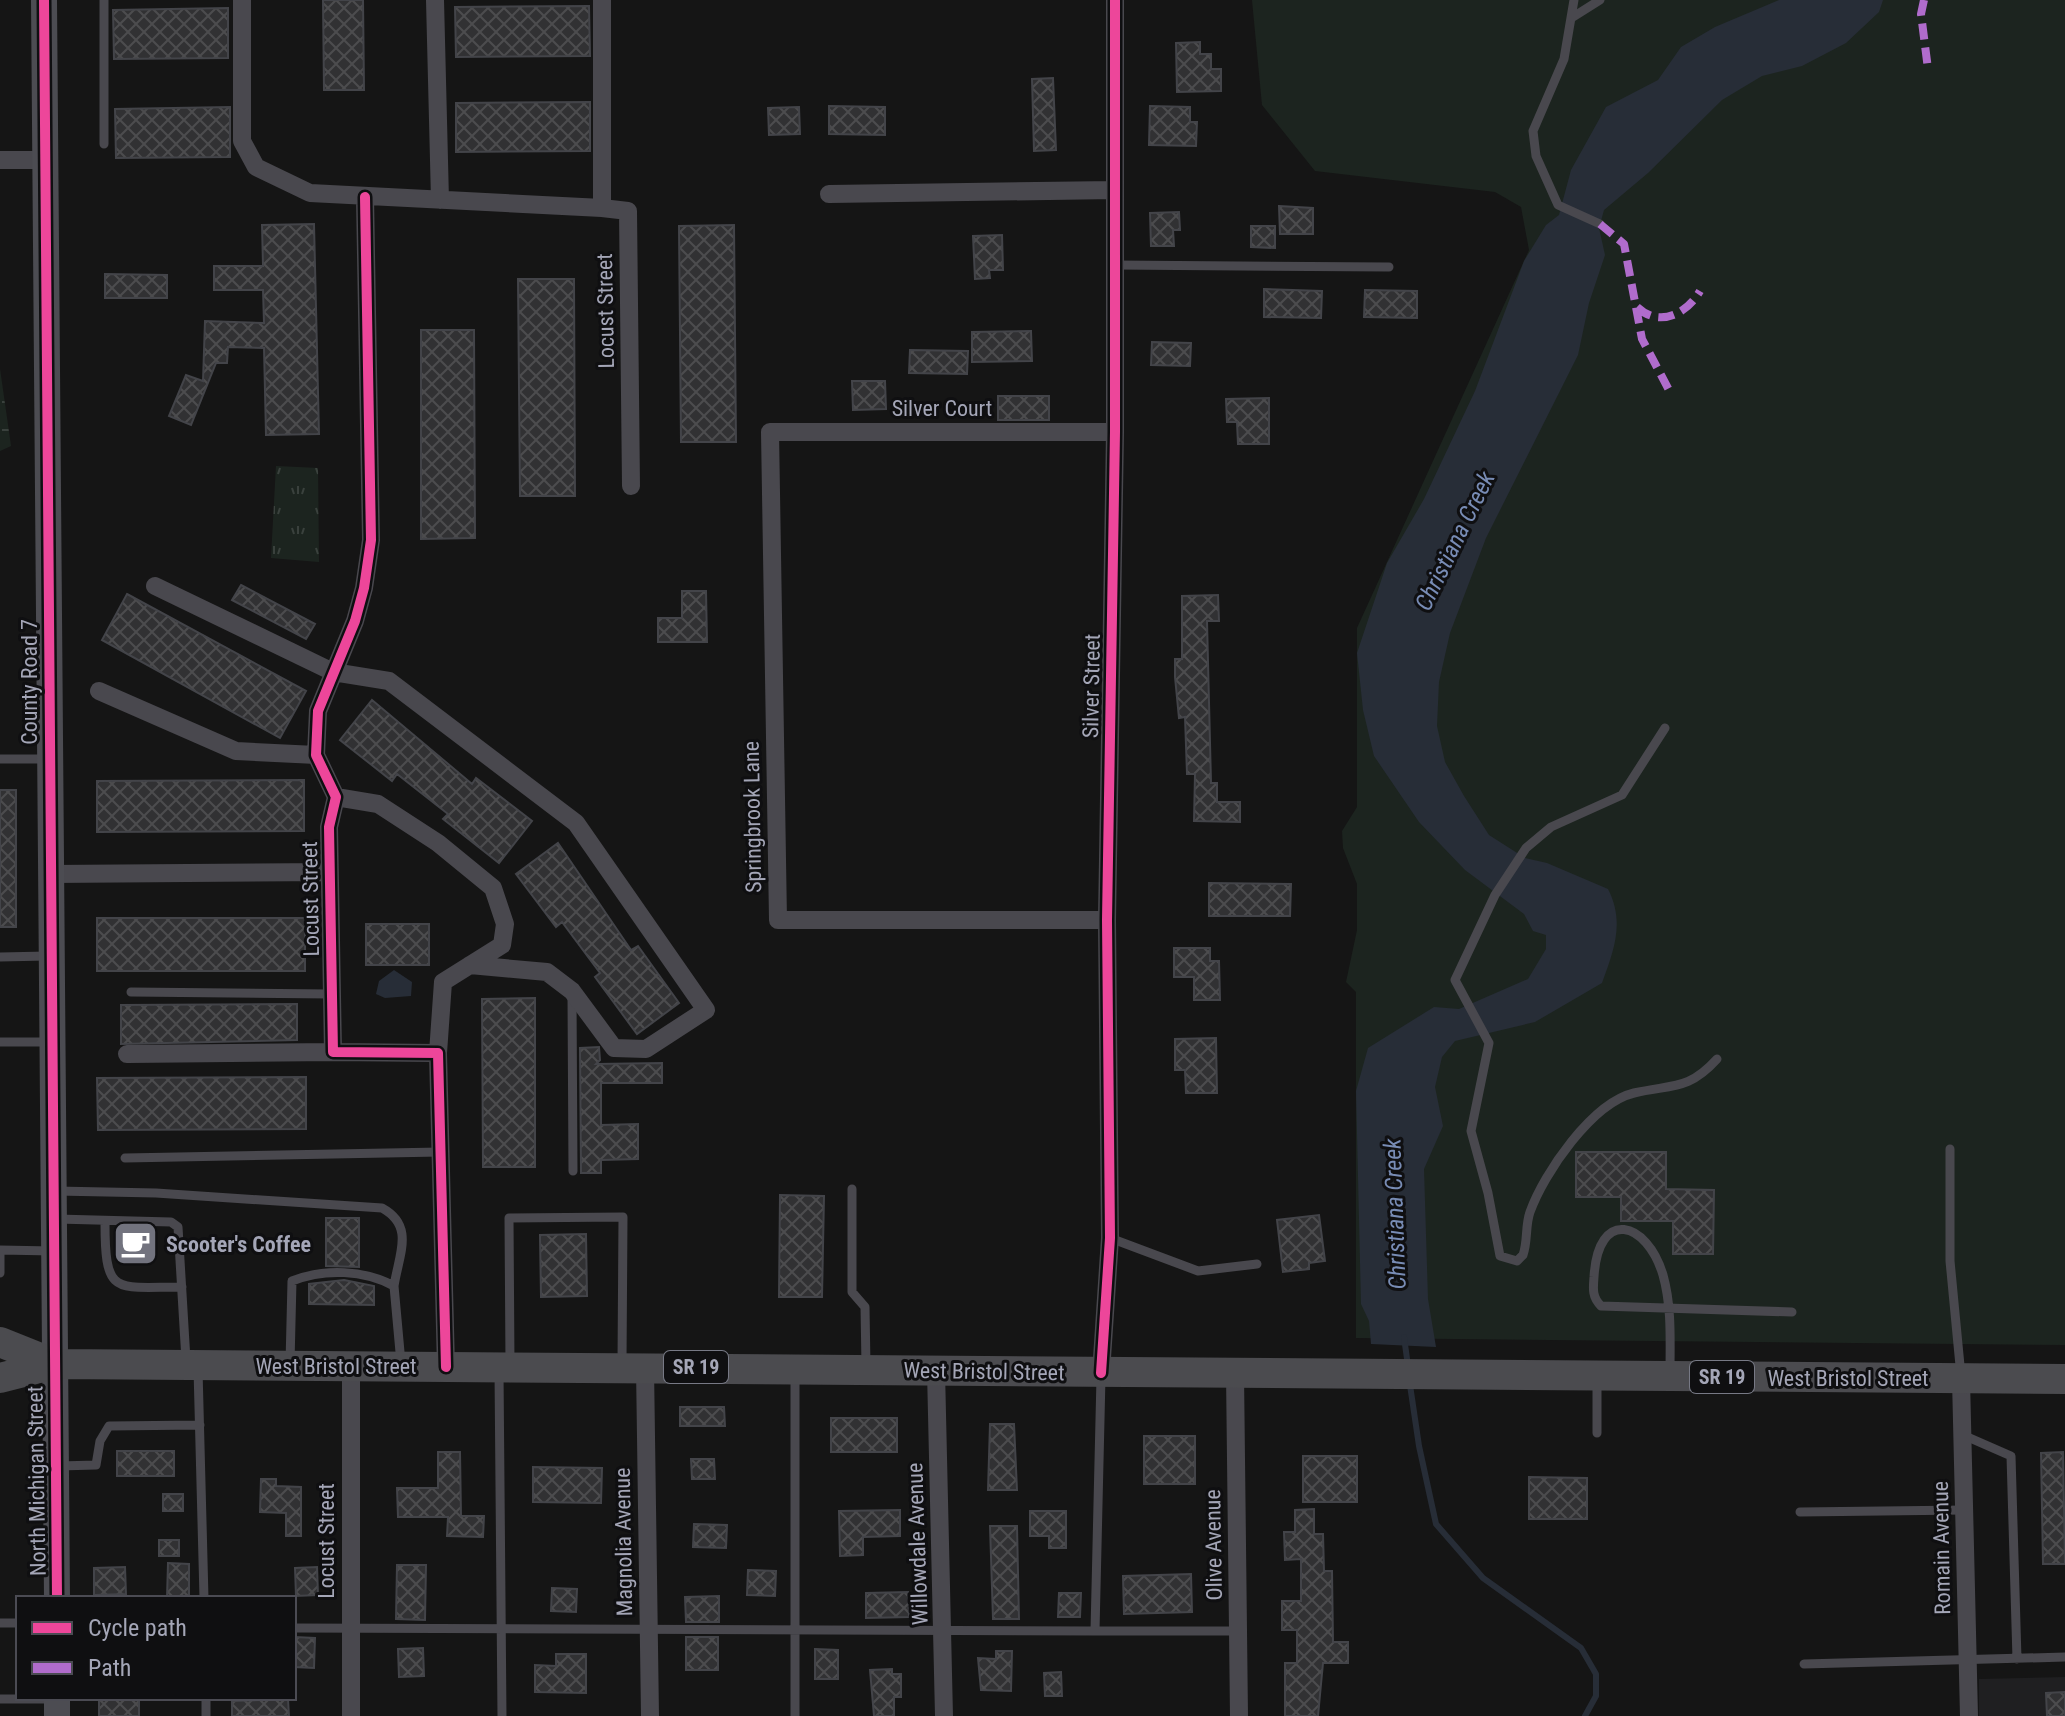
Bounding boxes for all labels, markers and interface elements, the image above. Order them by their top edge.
street label: Locust Street [592,253,619,369]
street label: Silver Court [892,396,992,421]
water label: Christiana Creek [1409,466,1501,615]
street label: County Road 7 [17,619,42,745]
street label: Silver Street [1078,634,1105,738]
street label: Springbrook Lane [739,741,766,893]
street label: Locust Street [297,841,324,957]
water label: Christiana Creek [1378,1137,1412,1290]
cafe icon: Scooter's Coffee [111,1220,159,1268]
place label: Scooter's Coffee [166,1232,311,1257]
road number: SR 19 [664,1351,728,1383]
street label: West Bristol Street [255,1354,417,1379]
street label: West Bristol Street [903,1358,1065,1385]
road number: SR 19 [1690,1361,1754,1393]
street label: West Bristol Street [1767,1366,1929,1391]
street label: North Michigan Street [22,1386,51,1576]
street label: Willowdale Avenue [902,1462,933,1626]
street label: Magnolia Avenue [610,1467,637,1617]
street label: Romain Avenue [1928,1481,1955,1615]
street label: Locust Street [314,1483,339,1599]
street label: Olive Avenue [1200,1489,1227,1601]
legend [16,1596,296,1700]
text: Cycle path [88,1614,187,1642]
text: Path [88,1654,131,1682]

